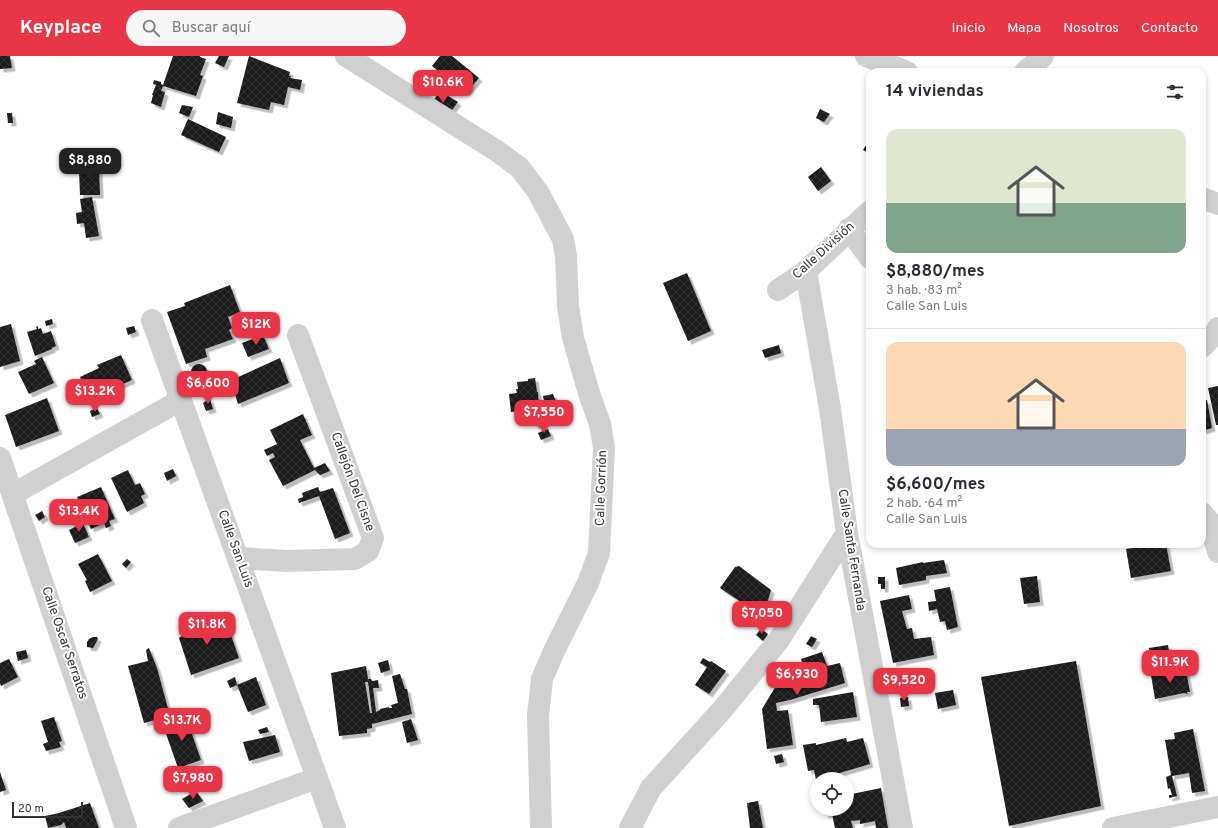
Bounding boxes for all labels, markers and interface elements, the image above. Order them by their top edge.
search box [126,10,406,46]
text: Keyplace [20,16,102,40]
icon: search [140,17,162,39]
text: Buscar aquí [172,19,251,38]
text: Inicio [952,20,985,37]
text: Mapa [1007,20,1041,37]
text: Nosotros [1063,20,1119,37]
text: Contacto [1141,20,1198,37]
pin: $10.6K [410,70,476,104]
text: $10.6K [422,75,464,91]
text: 14 viviendas [886,81,984,103]
icon: filters [1164,81,1186,103]
pin: $8,880 [57,148,123,182]
text: $8,880 [68,153,112,169]
icon: home [1000,155,1072,227]
street label: Calle División [790,219,858,283]
text: $8,880/mes [886,261,985,283]
text: 3 hab. · 83 m² [886,283,962,299]
text: Calle San Luis [886,299,967,315]
pin: $12K [232,312,280,346]
text: $12K [241,317,271,333]
icon: home [1000,368,1072,440]
pin: $6,600 [175,371,241,405]
text: $6,600 [186,376,230,392]
pin: $13.2K [62,379,128,413]
text: $13.2K [75,384,115,400]
pin: $7,550 [511,400,577,434]
text: $7,550 [523,405,565,421]
street label: Callejón Del Cisne [327,430,377,534]
street label: Calle Gorrión [593,450,611,526]
text: $6,600/mes [886,474,985,496]
street label: Calle Santa Fernanda [833,488,869,612]
text: 2 hab. · 64 m² [886,496,962,512]
pin: $13.4K [46,499,112,533]
text: $13.4K [58,504,100,520]
street label: Calle San Luis [214,508,256,590]
text: Calle San Luis [886,512,967,528]
street label: Calle Oscar Serratos [37,585,91,701]
pin: $7,050 [729,601,795,635]
text: $7,050 [741,606,783,622]
pin: $11.8K [174,612,240,646]
text: $11.8K [188,617,226,633]
pin: $11.9K [1137,650,1203,684]
text: $11.9K [1151,655,1189,671]
pin: $6,930 [764,662,830,696]
text: $6,930 [775,667,819,683]
pin: $9,520 [871,668,937,702]
text: $9,520 [882,673,926,689]
pin: $13.7K [149,708,215,742]
text: $13.7K [163,713,201,729]
pin: $7,980 [160,766,226,800]
text: $7,980 [172,771,214,787]
map controls [810,772,854,816]
button: locate [810,772,854,816]
scale bar [12,800,83,819]
text: 20 m [18,802,44,816]

